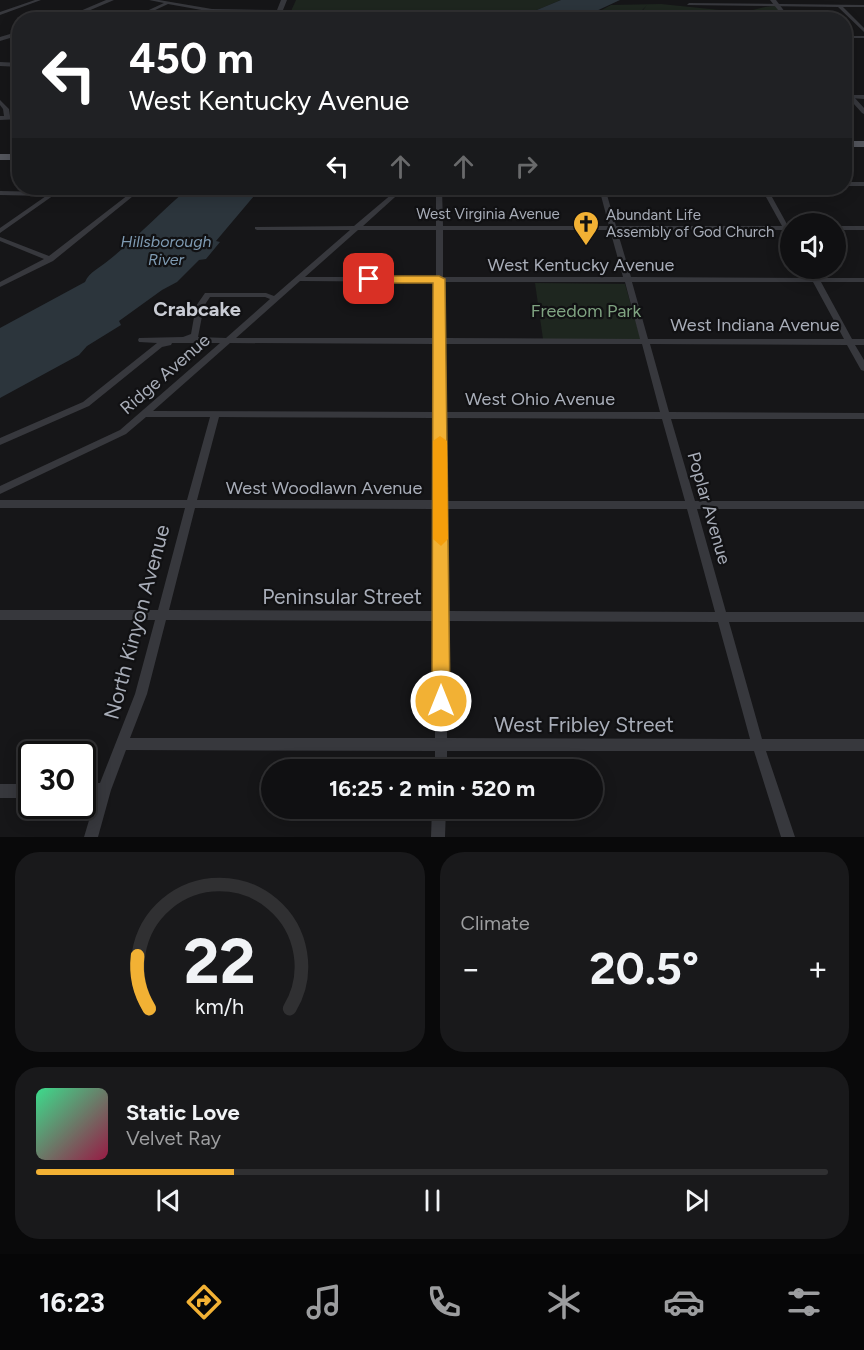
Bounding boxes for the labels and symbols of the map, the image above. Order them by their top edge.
street label: West Virginia Avenue [416,205,560,223]
place label: Abundant Life Assembly of God Church [606,206,774,241]
church icon: Abundant Life Assembly of God Church [571,209,601,247]
water label: Hillsborough River [120,232,212,269]
pin [343,253,394,304]
street label: West Kentucky Avenue [488,254,675,276]
district label: Crabcake [153,297,241,321]
park label: Freedom Park [531,300,641,322]
street label: West Indiana Avenue [670,314,840,336]
street label: Ridge Avenue [116,329,214,419]
street label: West Ohio Avenue [465,388,615,410]
street label: Poplar Avenue [682,449,736,567]
street label: West Woodlawn Avenue [226,477,422,499]
street label: North Kinyon Avenue [98,522,175,722]
street label: Peninsular Street [262,584,422,609]
position arrow [409,669,473,733]
street label: West Fribley Street [494,712,674,737]
speed limit sign: 30 [18,741,96,819]

